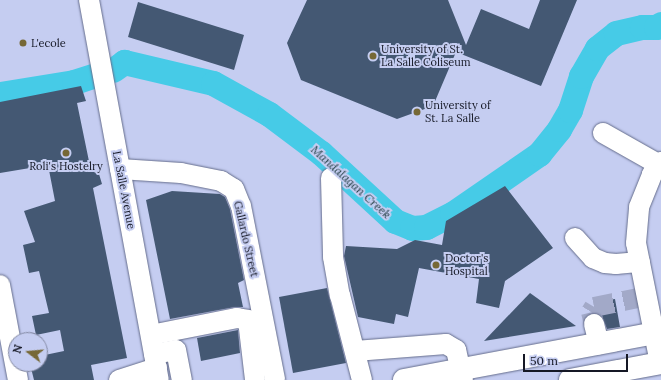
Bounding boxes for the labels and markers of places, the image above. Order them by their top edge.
place label: L'ecole [31,36,66,50]
marker: L'ecole [18,38,28,48]
place label: University of St. La Salle Coliseum [381,43,471,69]
marker: University of St. La Salle Coliseum [368,51,378,61]
place label: University of St. La Salle [425,99,491,125]
marker: University of St. La Salle [412,107,422,117]
marker: Roli's Hostelry [61,148,71,158]
place label: Roli's Hostelry [29,159,103,173]
place label: Doctor's Hospital [445,252,488,278]
marker: Doctor's Hospital [430,259,442,271]

